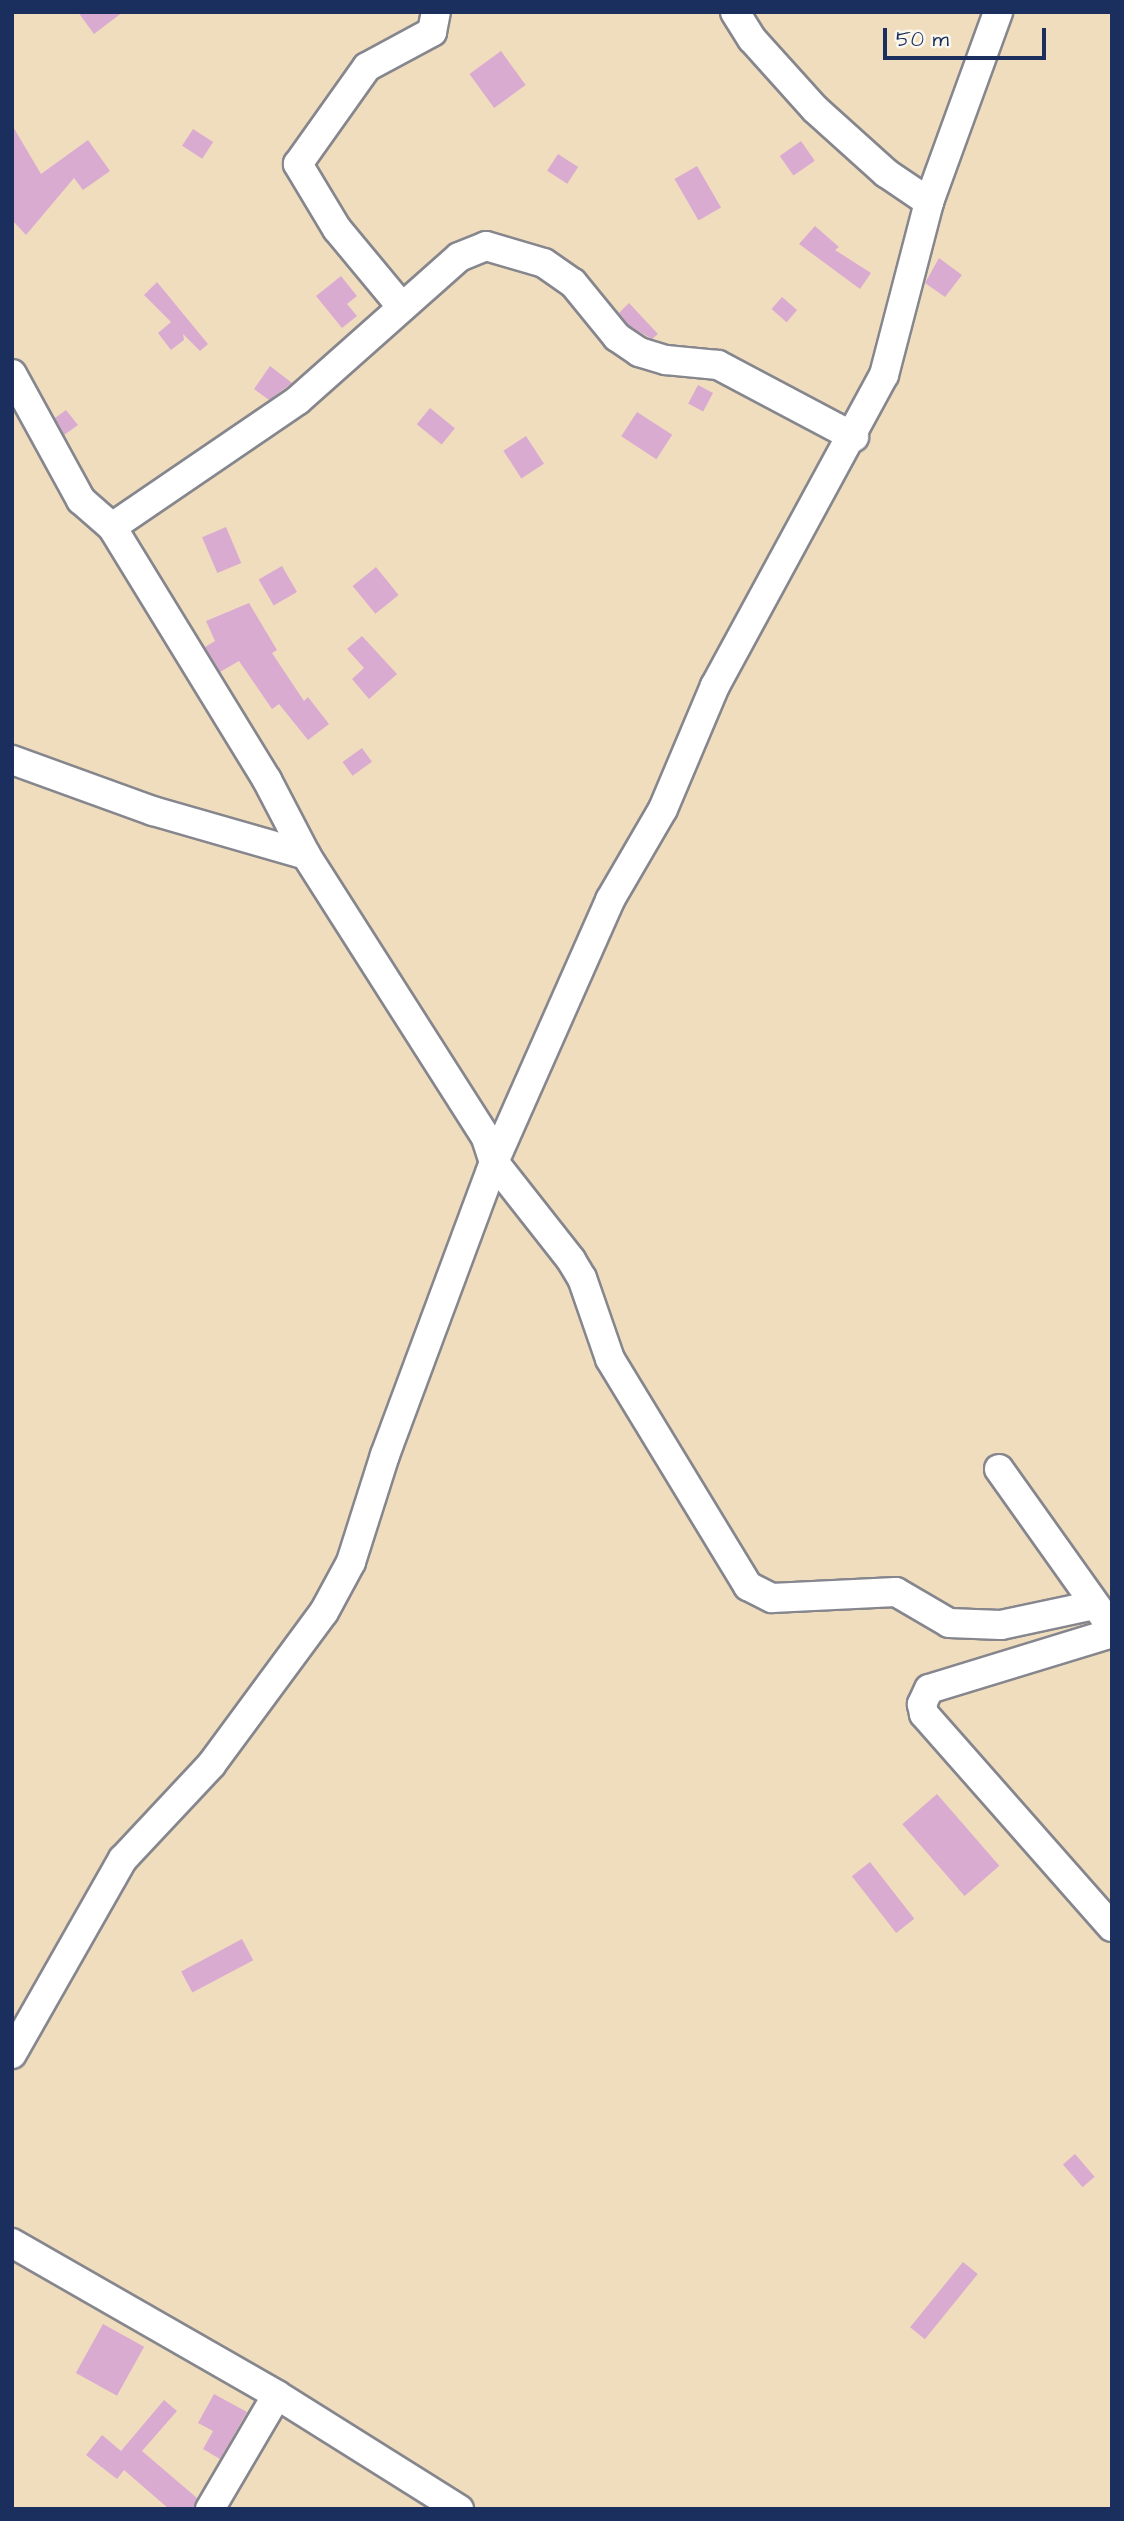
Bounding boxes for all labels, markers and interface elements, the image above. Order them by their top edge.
scale bar [886,14,1049,58]
text: 50 m [896,25,949,54]

